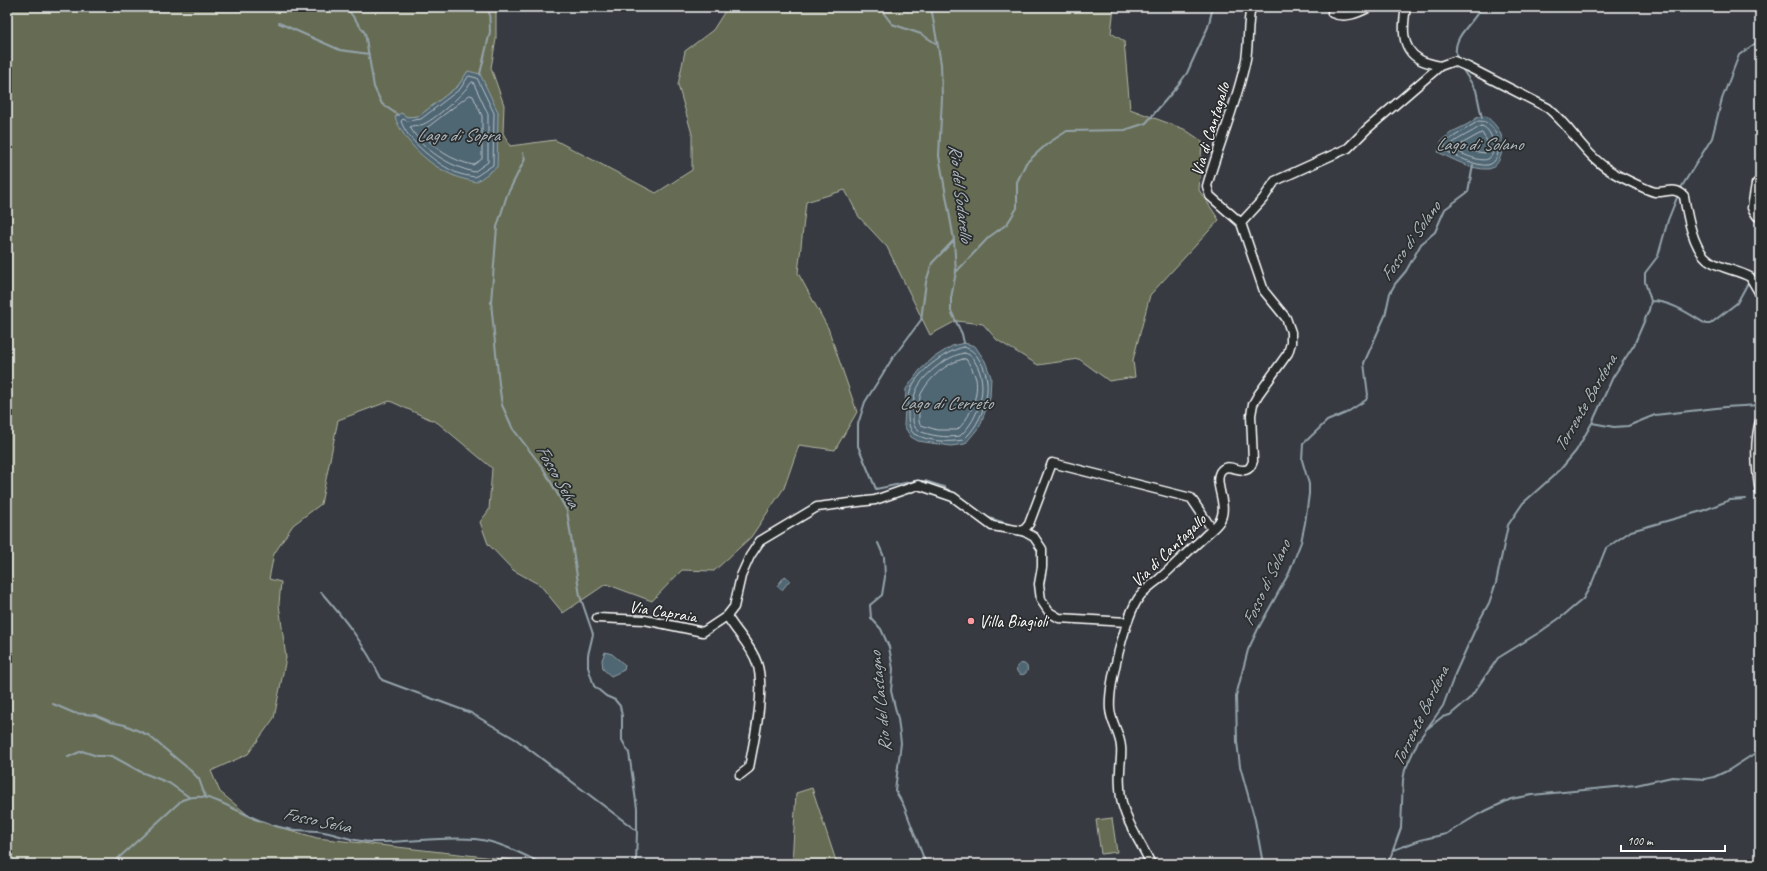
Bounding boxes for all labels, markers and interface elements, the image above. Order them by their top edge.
street label: Via di Cantagallo [1186,79,1235,178]
water label: Lago di Sopra [417,124,501,146]
water label: Lago di Solano [1435,133,1525,155]
water label: Rio del Sodarello [944,143,978,246]
water label: Fosso di Solano [1375,195,1447,285]
water label: Torrente Bardena [1548,348,1623,455]
water label: Lago di Cerreto [900,392,995,414]
water label: Fosso Selva [531,441,586,513]
street label: Via di Cantagallo [1126,509,1211,592]
water label: Fosso di Solano [1237,534,1296,629]
street label: Via Capraia [628,596,700,627]
place label: Villa Biagioli [979,611,1050,632]
marker: Villa Biagioli [966,616,976,626]
water label: Rio del Castagno [864,648,896,753]
water label: Torrente Bardena [1386,660,1455,769]
water label: Fosso Selva [281,802,355,838]
scale bar [1621,827,1725,853]
text: 100 m [1627,833,1654,849]

